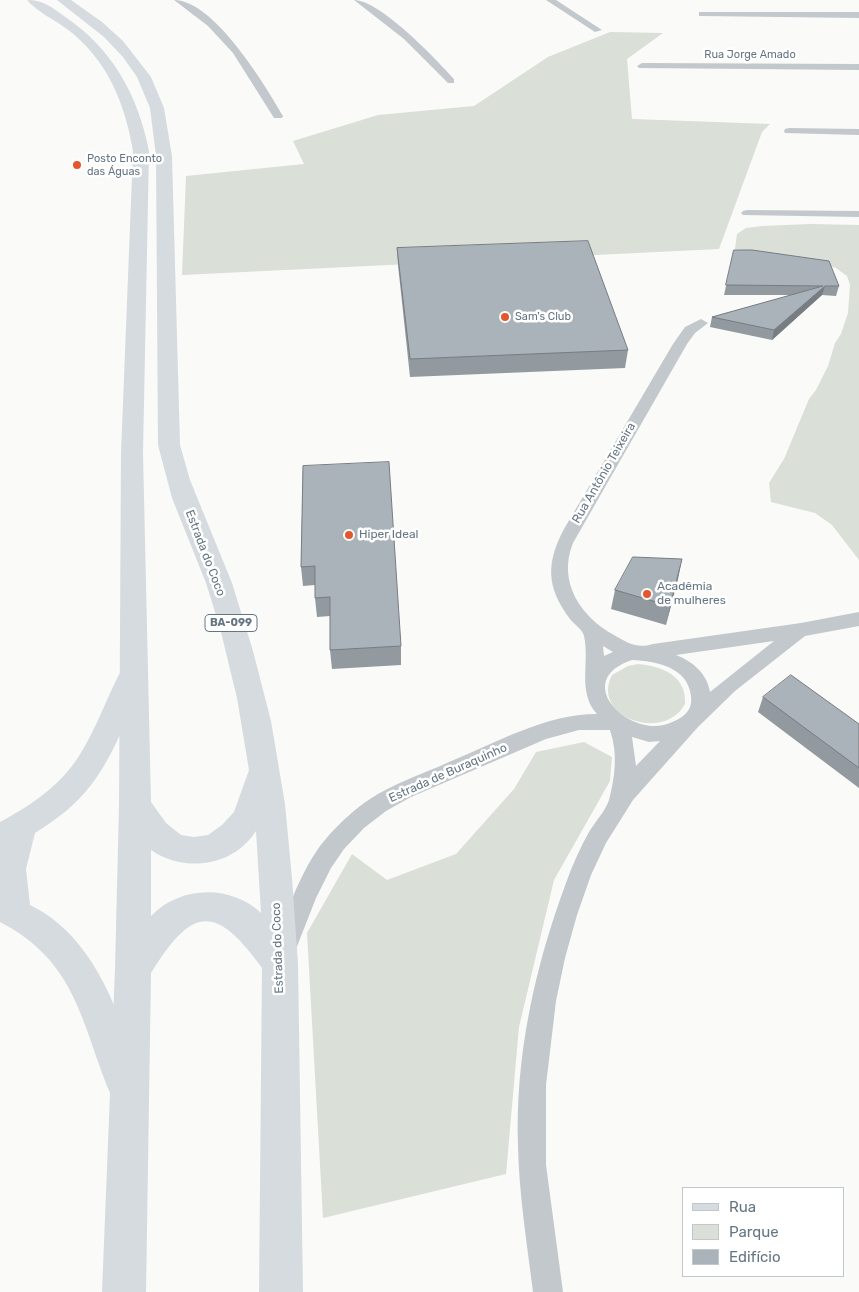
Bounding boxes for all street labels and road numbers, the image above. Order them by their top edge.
street label: Rua Jorge Amado [704,48,796,62]
street label: Rua Antônio Teixeira [569,420,639,526]
street label: Estrada do Coco [182,508,228,598]
road number: BA-099 [205,614,257,632]
street label: Estrada de Buraquinho [387,740,509,806]
street label: Estrada do Coco [269,902,287,994]

